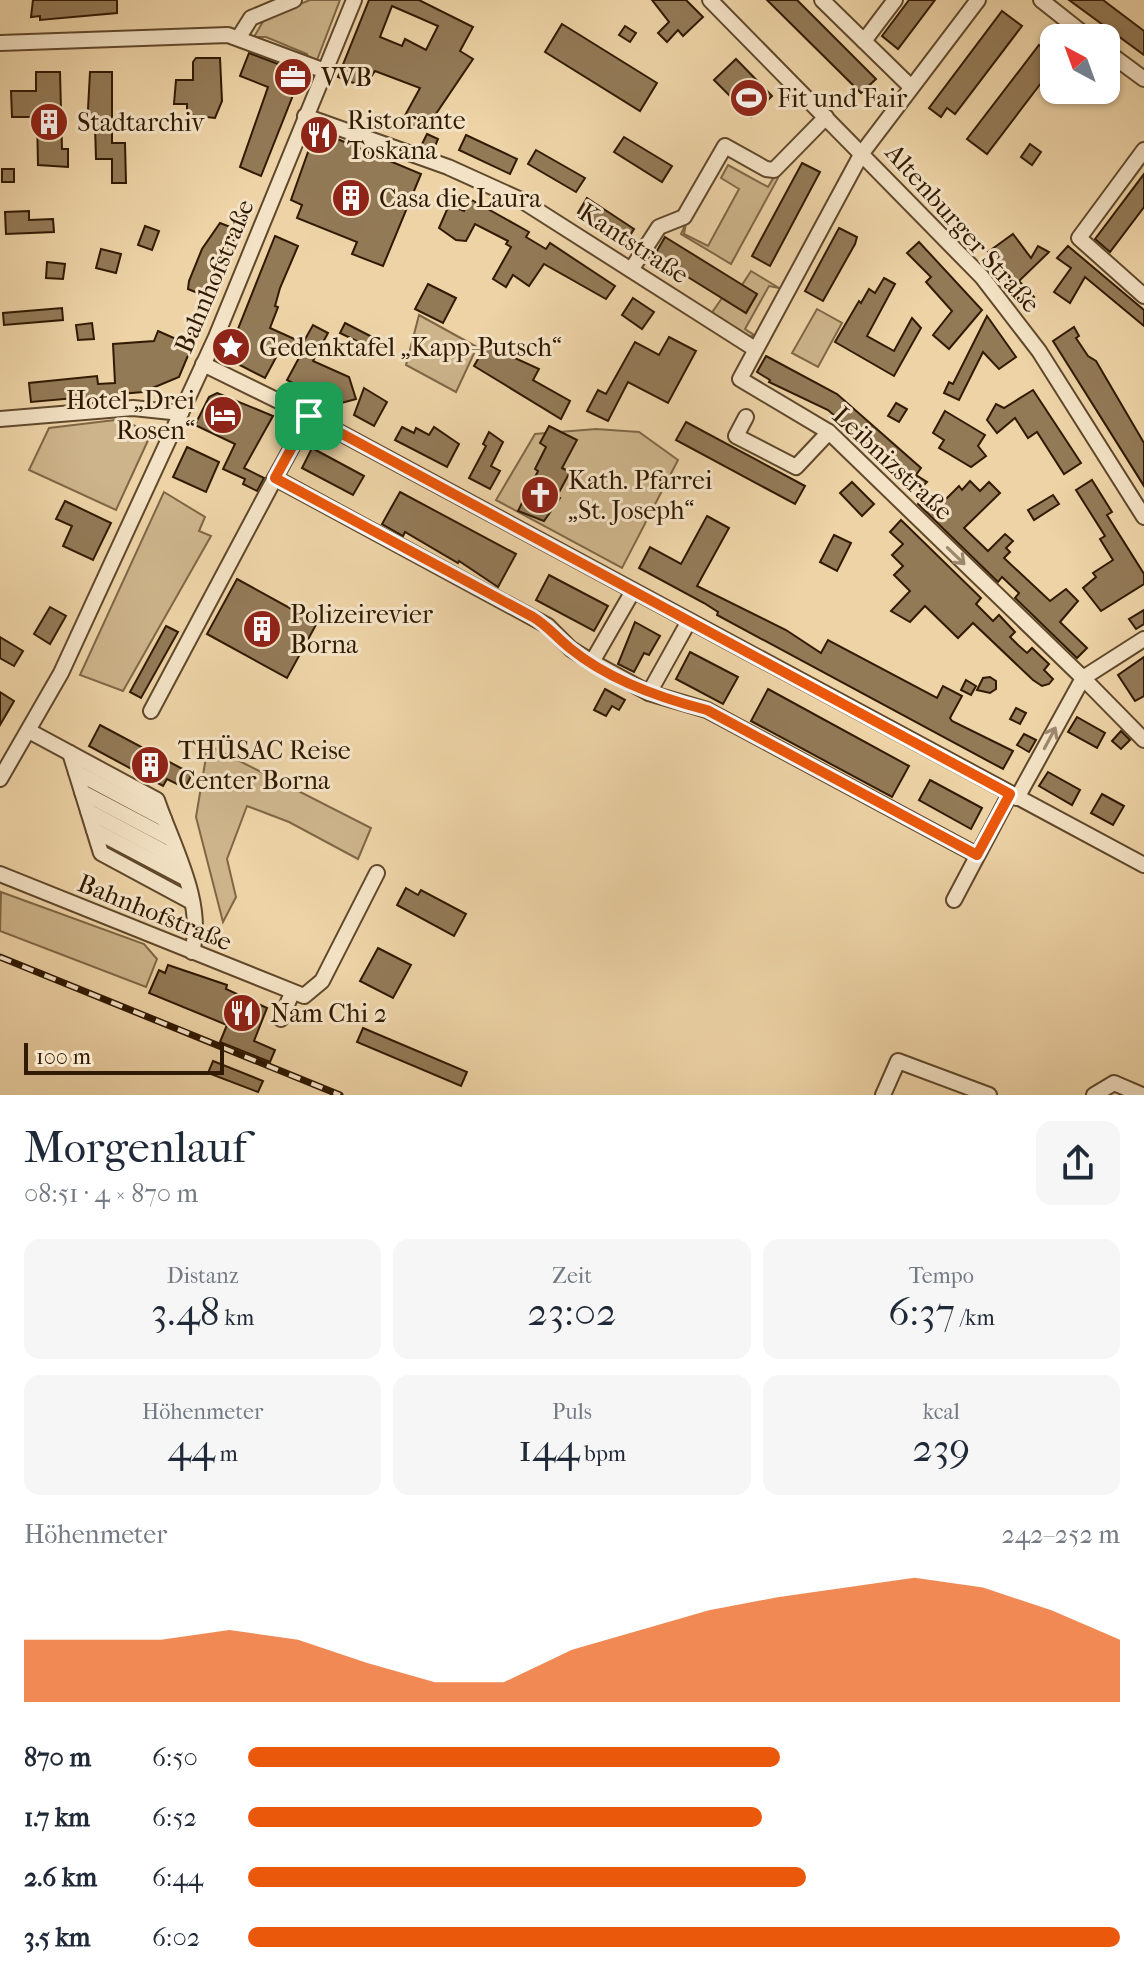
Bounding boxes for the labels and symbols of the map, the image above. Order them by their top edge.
north arrow [1040,24,1120,104]
office icon: VVB [272,56,314,98]
place label: VVB [320,62,372,93]
sports icon: Fit und Fair [728,77,770,119]
place label: Fit und Fair [777,83,907,114]
building icon: Stadtarchiv [28,101,70,143]
place label: Ristorante Toskana [347,105,466,166]
place label: Stadtarchiv [77,107,205,138]
restaurant icon: Ristorante Toskana [298,114,340,156]
street label: Altenburger Straße [878,137,1047,319]
building icon: Casa die Laura [330,177,372,219]
place label: Casa die Laura [379,183,542,214]
street label: Bahnhofstraße [168,195,261,358]
street label: Kantstraße [573,197,694,290]
place icon: Gedenktafel „Kapp-Putsch“ [210,326,252,368]
place label: Gedenktafel „Kapp-Putsch“ [259,332,562,363]
pin [275,382,343,450]
place label: Hotel „Drei Rosen“ [66,385,195,446]
hotel icon: Hotel „Drei Rosen“ [202,394,244,436]
street label: Leibnizstraße [826,400,959,527]
place label: Kath. Pfarrei „St. Joseph“ [568,465,713,526]
church icon: Kath. Pfarrei „St. Joseph“ [519,474,561,516]
one-way arrow [946,546,966,565]
place label: Polizeirevier Borna [290,599,433,660]
building icon: Polizeirevier Borna [241,608,283,650]
one-way arrow [1042,727,1058,750]
place label: THÜSAC Reise Center Borna [178,735,351,796]
building icon: THÜSAC Reise Center Borna [129,744,171,786]
street label: Bahnhofstraße [73,867,237,958]
restaurant icon: Nam Chi 2 [221,992,263,1034]
place label: Nam Chi 2 [270,998,387,1029]
scale bar [24,1039,224,1075]

